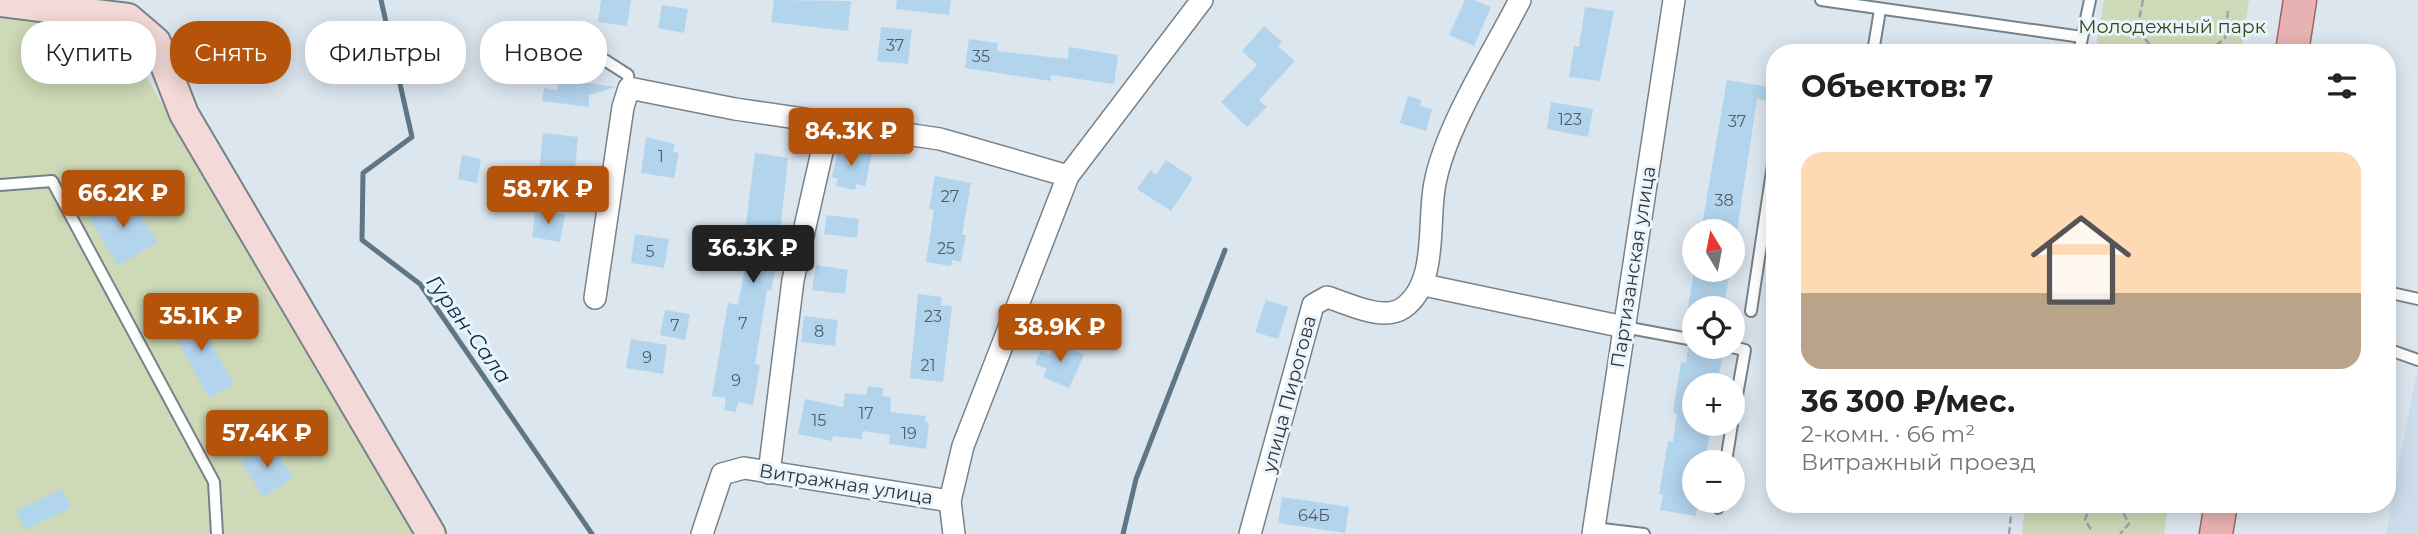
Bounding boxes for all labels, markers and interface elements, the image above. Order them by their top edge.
park label: Молодежный парк [2078,15,2266,38]
chip: Купить [21,21,156,84]
chip: Снять [170,21,291,84]
chip: Фильтры [305,21,466,84]
chip: Новое [480,21,607,84]
house number: 37 [886,36,904,55]
house number: 35 [972,47,990,66]
icon: filters [2323,67,2361,105]
text: Объектов: 7 [1801,68,1993,105]
pin: 84.3K ₽ [786,108,916,168]
house number: 123 [1558,110,1582,129]
house number: 37 [1728,112,1746,131]
text: 84.3K ₽ [805,117,897,145]
house number: 1 [658,147,664,166]
street label: Партизанская улица [1606,164,1660,370]
pin: 58.7K ₽ [483,166,613,226]
pin: 66.2K ₽ [58,170,188,230]
text: 58.7K ₽ [503,175,593,203]
text: 66.2K ₽ [78,179,168,207]
house number: 27 [941,187,959,206]
house number: 38 [1714,191,1734,210]
icon: home [2018,197,2144,323]
north arrow [1682,219,1745,282]
map controls [1682,219,1745,513]
pin: 36.3K ₽ [688,226,818,285]
text: 36.3K ₽ [708,234,798,262]
house number: 25 [937,239,955,258]
house number: 5 [645,242,655,261]
water label: Гурвн-Сала [421,270,517,388]
pin: 35.1K ₽ [136,294,266,353]
button: locate [1682,296,1745,359]
text: 35.1K ₽ [159,302,243,330]
pin: 38.9K ₽ [995,304,1125,364]
house number: 23 [924,307,942,326]
text: 38.9K ₽ [1014,313,1106,341]
street label: улица Пирогова [1257,313,1321,476]
house number: 7 [738,314,748,333]
house number: 7 [670,316,680,335]
house number: 8 [814,322,824,341]
house number: 9 [642,348,652,367]
house number: 21 [921,356,935,375]
house number: 9 [731,371,741,390]
button: + [1682,373,1745,436]
text: 36 300 ₽/мес. [1801,383,2015,420]
house number: 17 [858,404,874,423]
pin: 57.4K ₽ [202,410,332,470]
house number: 15 [812,411,826,430]
text: 57.4K ₽ [222,419,312,447]
text: 2-комн. · 66 m² [1801,420,1975,448]
house number: 19 [901,424,917,443]
text: Витражный проезд [1801,448,2036,476]
button: − [1682,450,1745,513]
street label: Витражная улица [757,459,935,509]
house number: 64Б [1298,506,1330,525]

